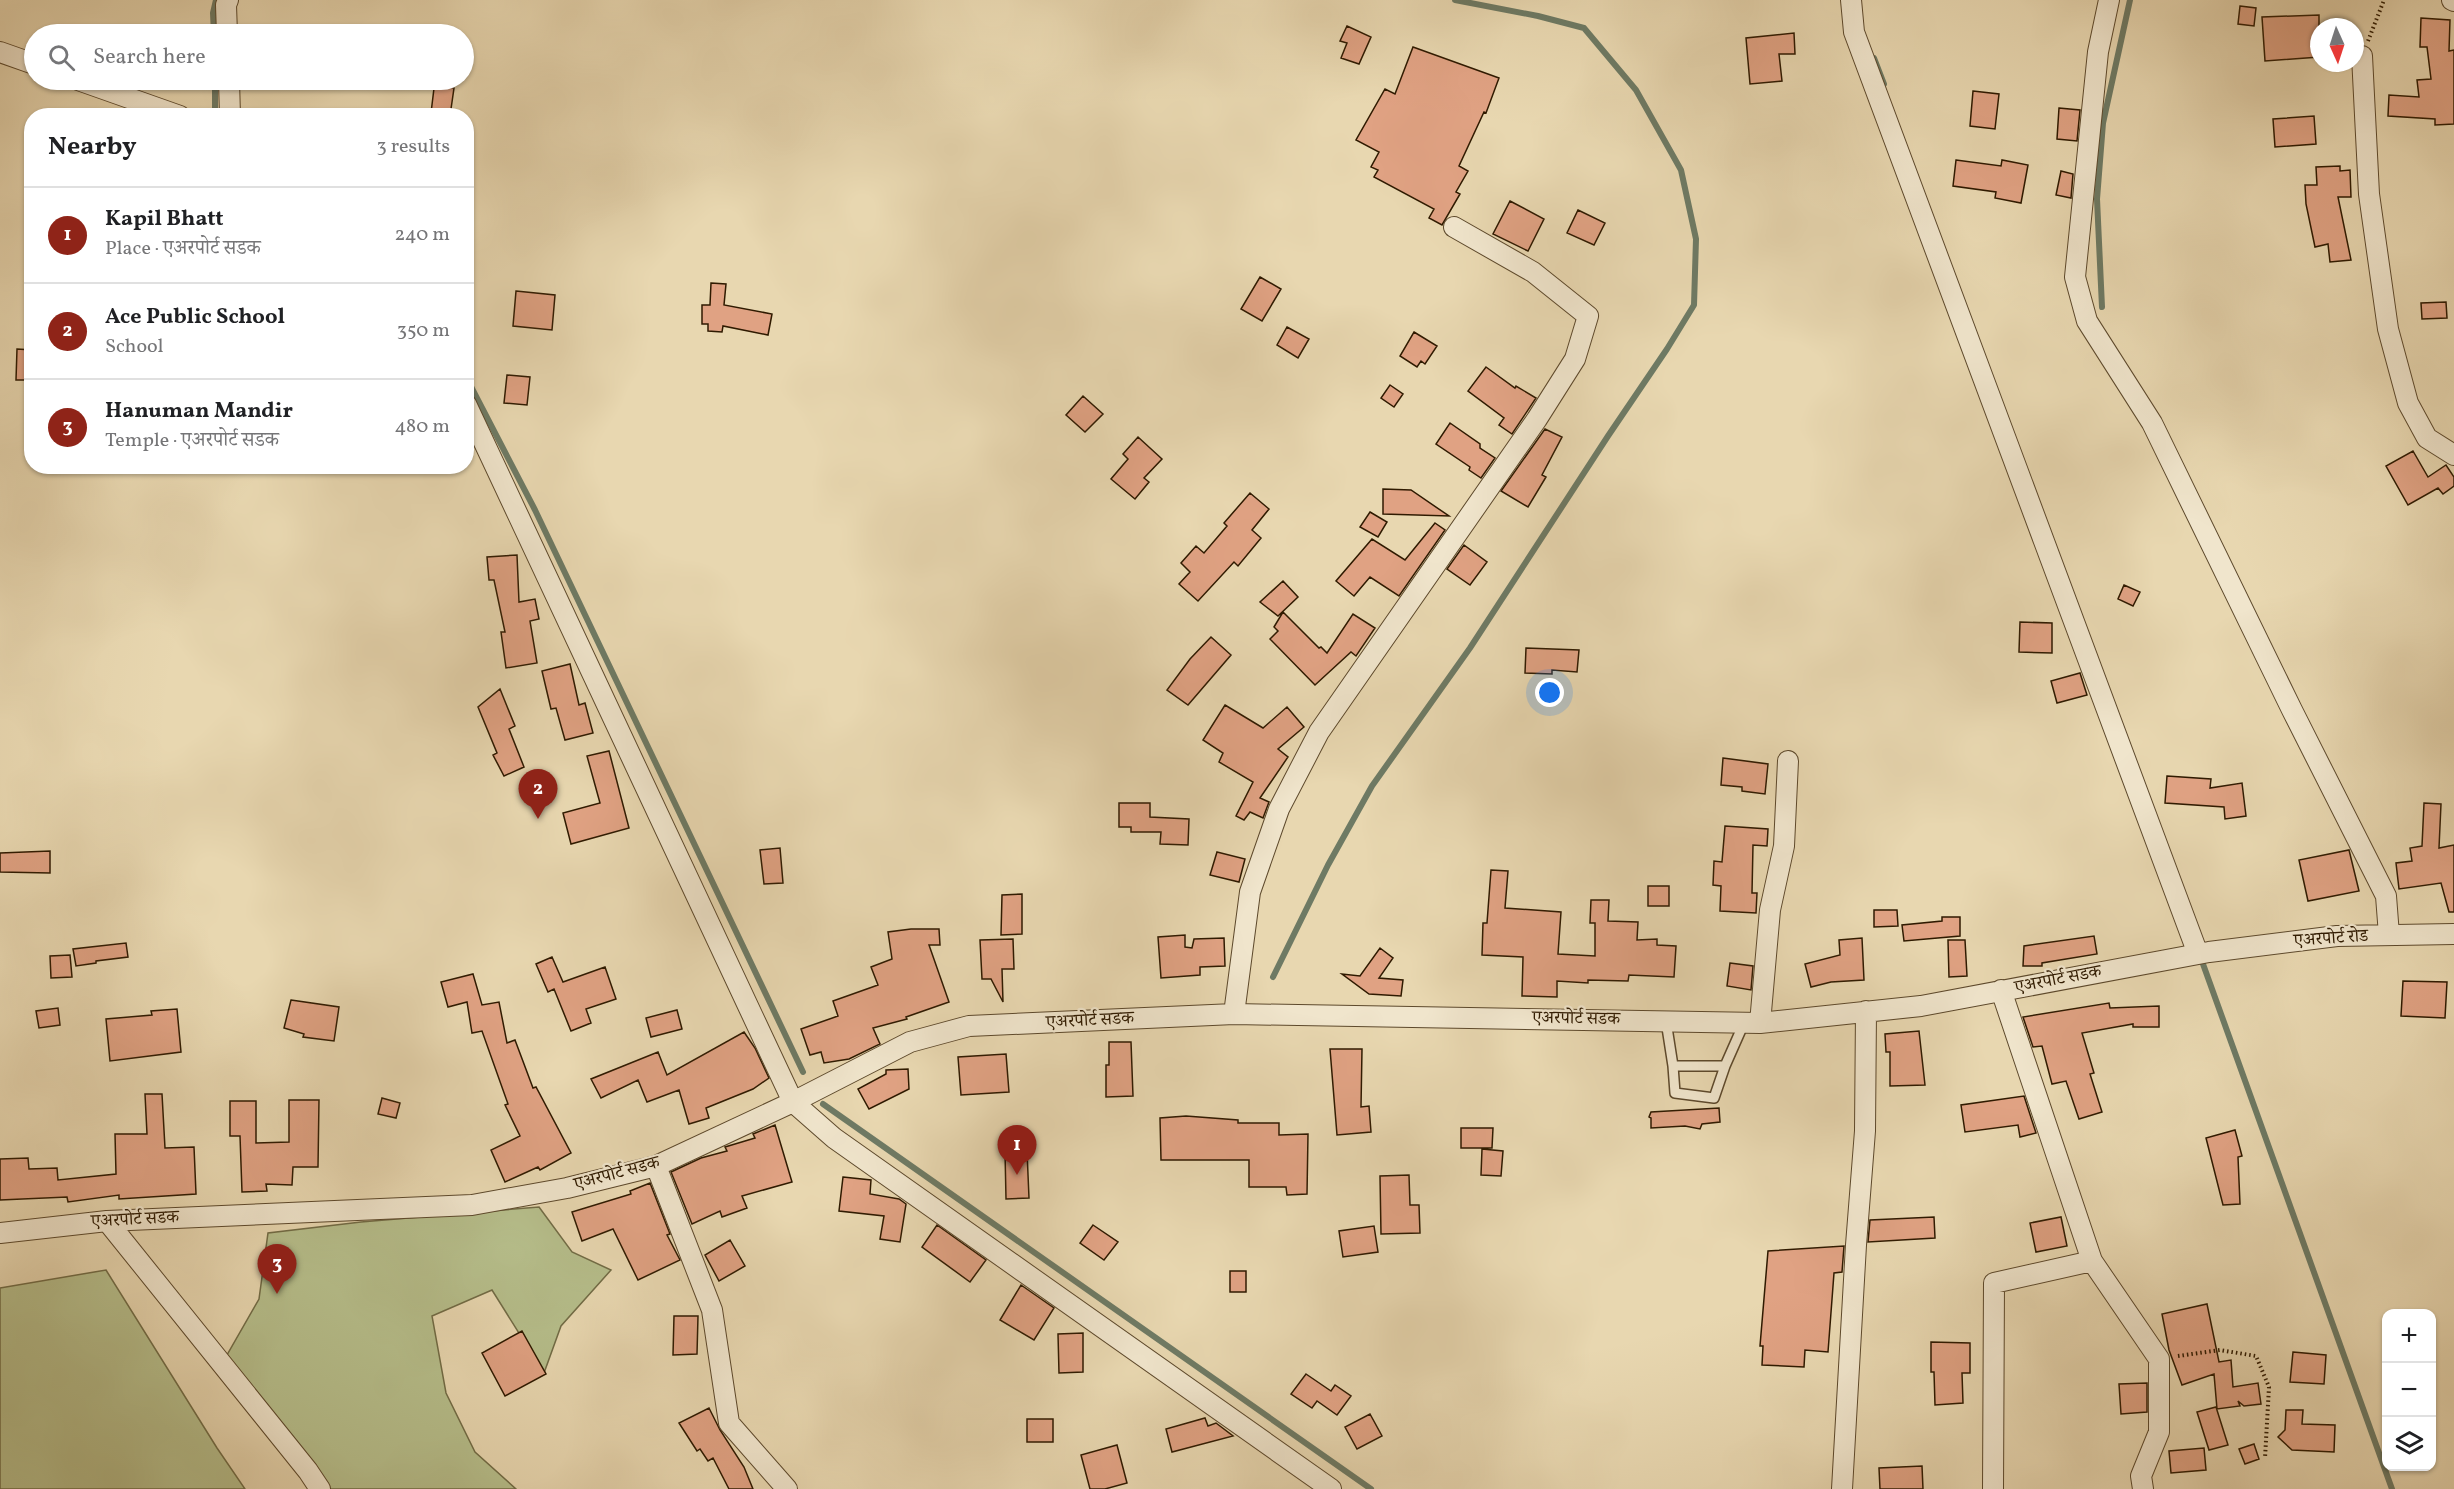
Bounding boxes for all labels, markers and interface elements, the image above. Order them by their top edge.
north arrow [2310,18,2364,72]
search box [24,24,474,90]
icon: search [45,41,78,74]
text: Search here [93,42,206,73]
text: Nearby [48,129,137,165]
text: 3 results [376,133,450,161]
text: Kapil Bhatt [105,204,224,235]
text: 1 [63,221,72,249]
text: 240 m [395,221,450,249]
text: Place · एअरपोर्ट सडक [105,235,261,263]
text: Ace Public School [105,302,285,333]
text: 2 [62,317,73,345]
text: 350 m [397,317,450,345]
text: School [105,333,163,361]
text: Hanuman Mandir [105,396,293,427]
text: 3 [62,413,73,441]
text: 480 m [395,413,450,441]
text: Temple · एअरपोर्ट सडक [105,427,279,455]
your location [1535,678,1564,707]
pin: 2 [518,770,558,819]
street label: एअरपोर्ट रोड [2292,924,2371,954]
street label: एअरपोर्ट सडक [2011,959,2105,1001]
street label: एअरपोर्ट सडक [1044,1006,1136,1036]
street label: एअरपोर्ट सडक [1531,1006,1621,1032]
pin: 1 [998,1126,1036,1175]
street label: एअरपोर्ट सडक [570,1150,664,1198]
street label: एअरपोर्ट सडक [89,1205,181,1235]
pin: 3 [258,1244,296,1294]
map controls [2382,1309,2436,1471]
button: + [2382,1309,2436,1363]
button: − [2382,1363,2436,1417]
button: layers [2382,1417,2436,1471]

